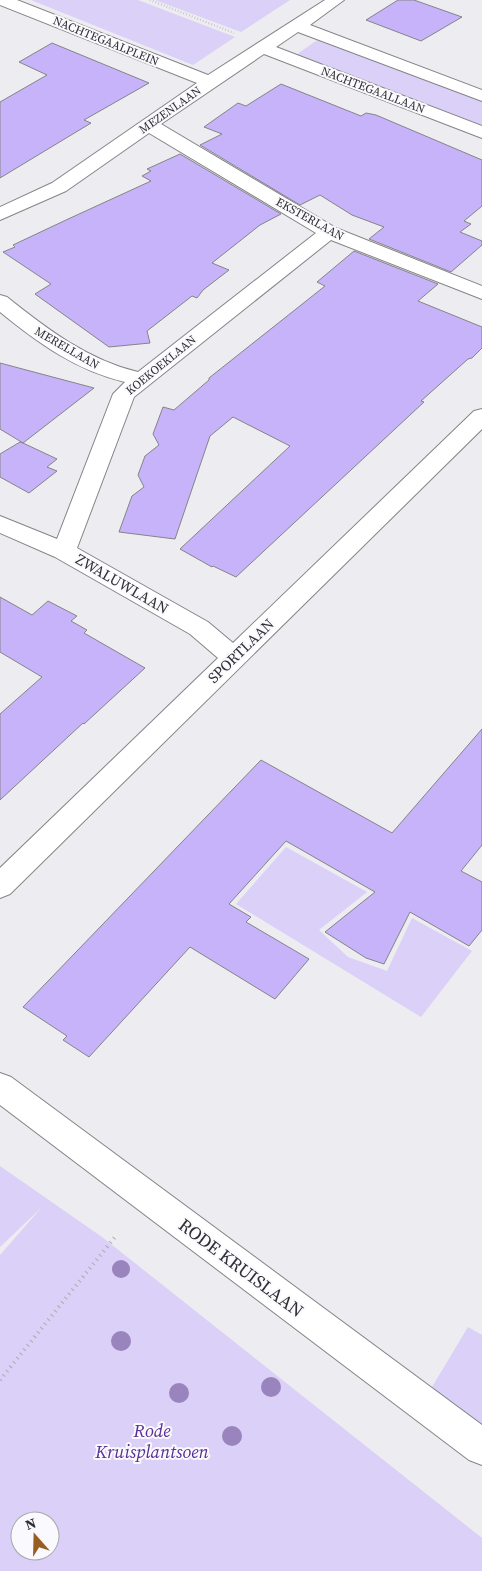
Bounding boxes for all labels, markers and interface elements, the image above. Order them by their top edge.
street label: NACHTEGAALPLEIN [51,12,161,70]
street label: NACHTEGAALLAAN [319,63,427,117]
street label: MEZENLAAN [136,83,204,137]
street label: EKSTERLAAN [273,194,347,244]
street label: MERELLAAN [32,323,102,373]
street label: KOEKOEKLAAN [123,332,200,398]
street label: ZWALUWLAAN [72,548,173,619]
street label: SPORTLAAN [203,614,278,688]
street label: RODE KRUISLAAN [174,1212,309,1323]
park label: Rode Kruisplantsoen [94,1418,209,1464]
north arrow [10,1511,60,1561]
text: N [22,1513,39,1535]

